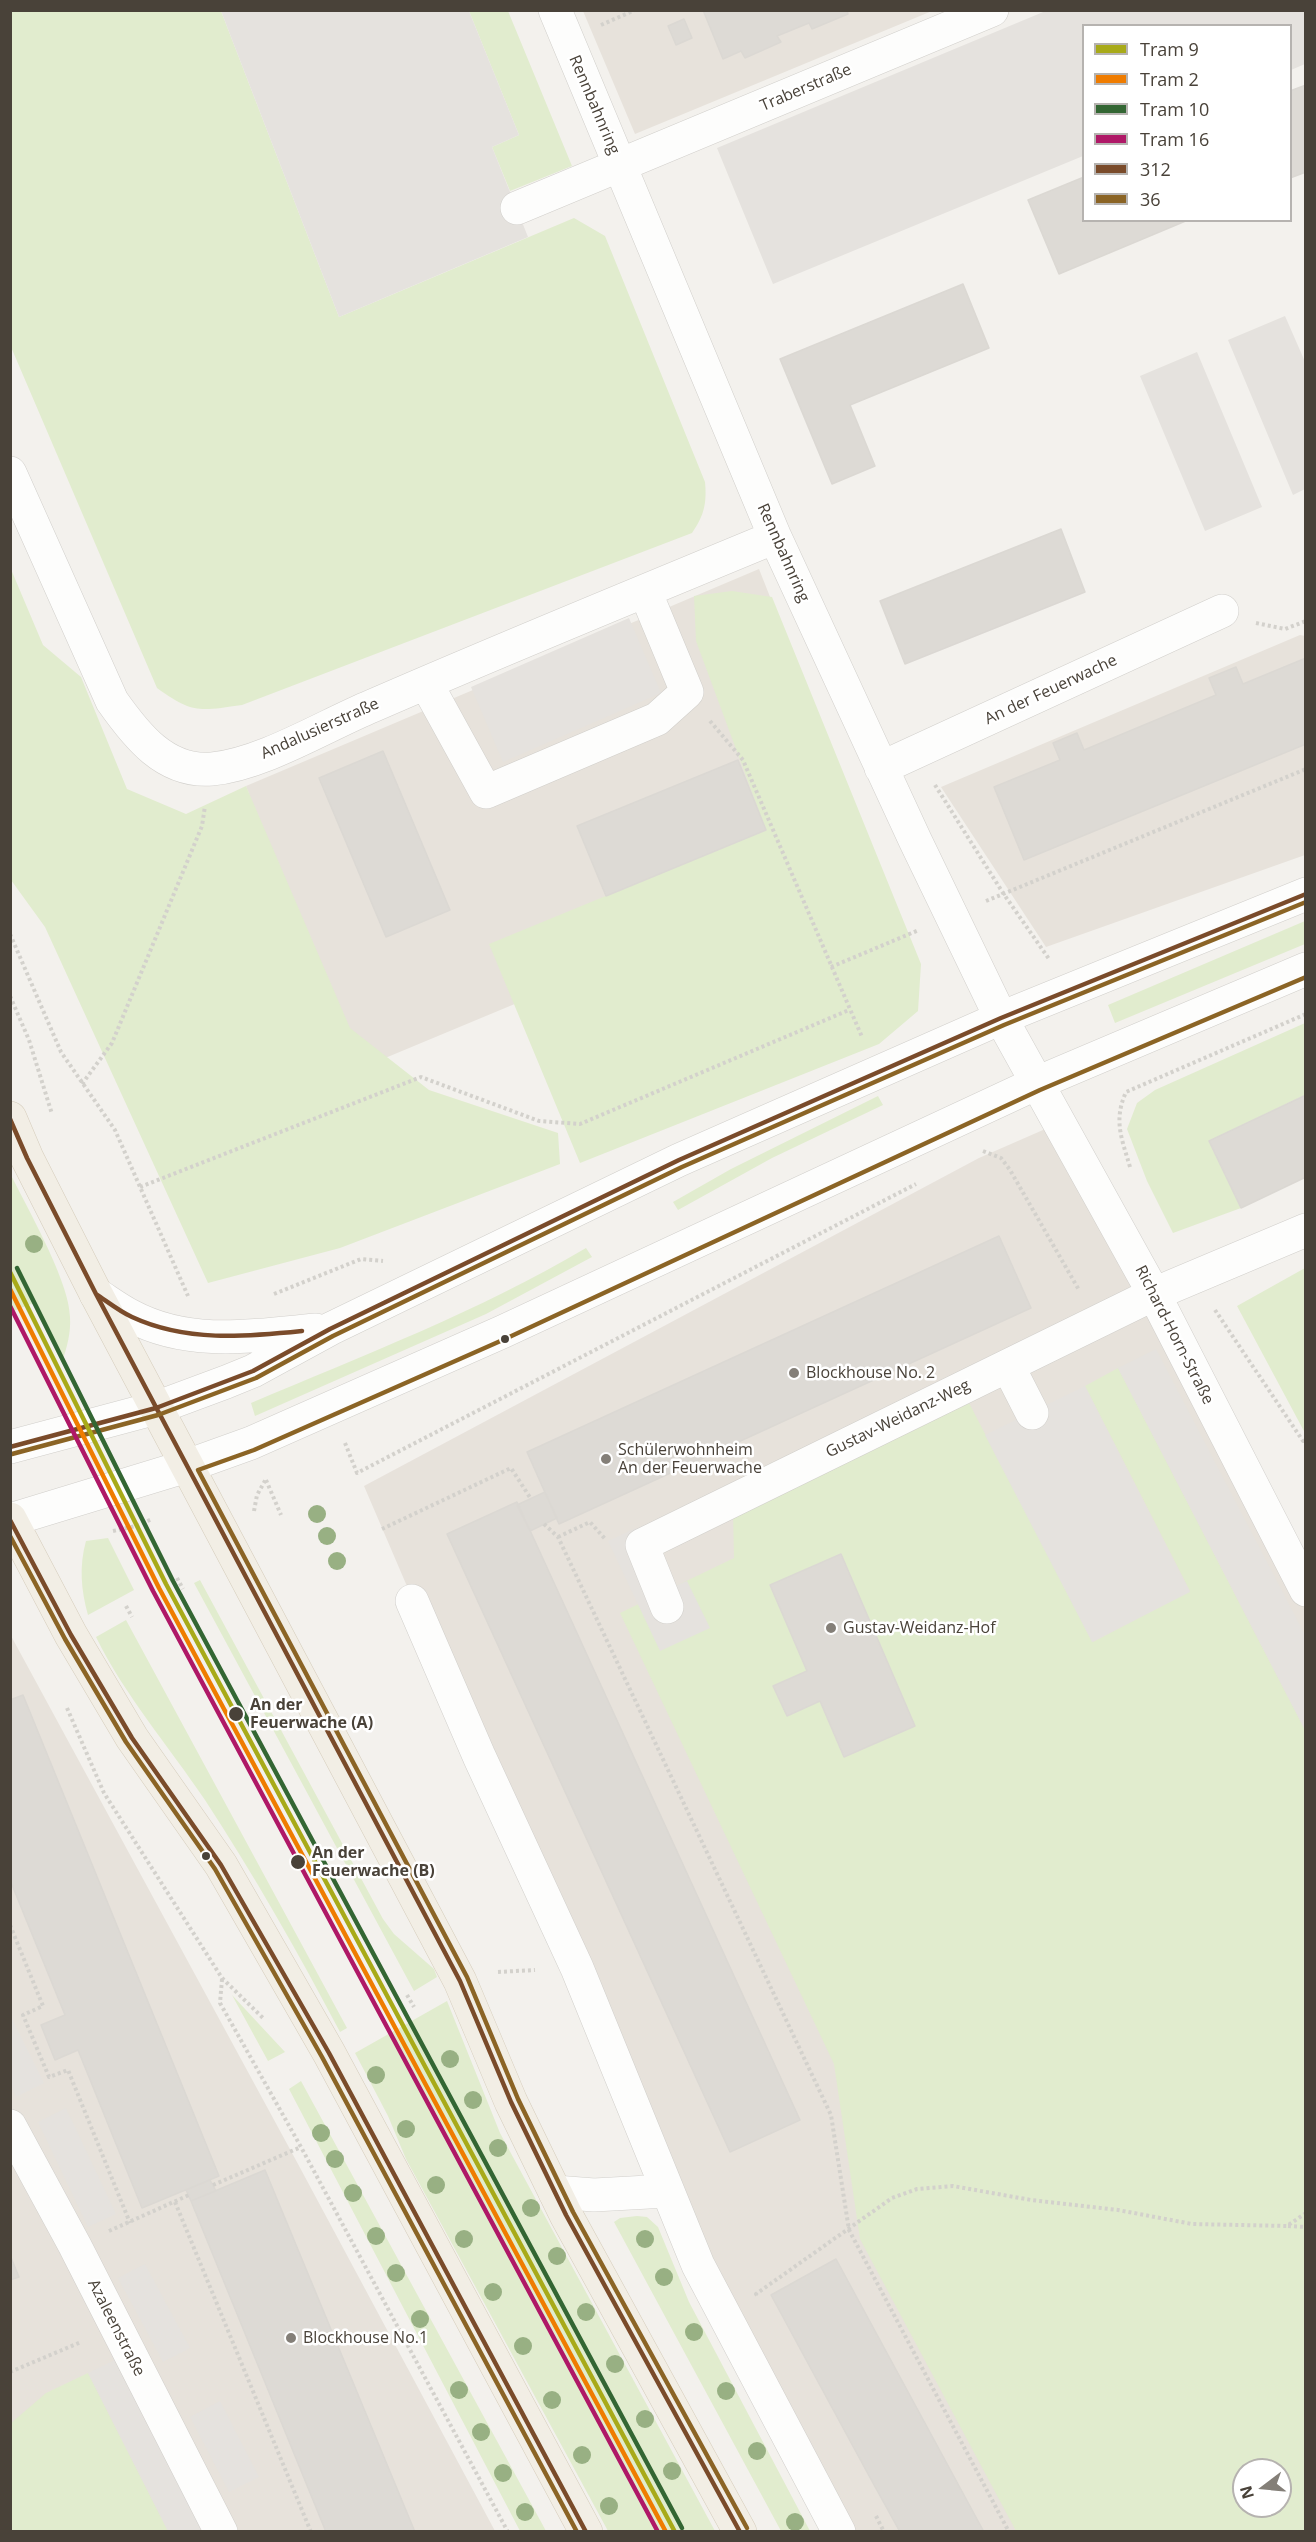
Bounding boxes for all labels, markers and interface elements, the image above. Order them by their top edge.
legend [1082,24,1292,222]
text: Tram 9 [1140,37,1199,61]
street label: Rennbahnring [564,53,624,157]
street label: Traberstraße [757,60,855,116]
text: Tram 2 [1140,67,1199,91]
text: Tram 10 [1140,97,1209,121]
text: Tram 16 [1140,127,1209,151]
text: 312 [1140,157,1171,181]
text: 36 [1140,187,1161,211]
street label: Rennbahnring [753,501,813,605]
street label: An der Feuerwache [982,651,1120,729]
street label: Andalusierstraße [258,694,382,764]
street label: Richard-Horn-Straße [1131,1262,1217,1408]
unlabelled marker [499,1333,511,1345]
place label: Blockhouse No. 2 [806,1363,935,1383]
marker: Blockhouse No. 2 [787,1366,801,1380]
street label: Gustav-Weidanz-Weg [823,1376,973,1462]
place label: Schülerwohnheim An der Feuerwache [618,1440,762,1478]
marker: Schülerwohnheim An der Feuerwache [599,1452,613,1466]
place label: Gustav-Weidanz-Hof [843,1618,996,1638]
marker: Gustav-Weidanz-Hof [824,1621,838,1635]
place label: An der Feuerwache (A) [250,1695,373,1733]
marker: An der Feuerwache (A) [227,1705,245,1723]
place label: An der Feuerwache (B) [312,1843,435,1881]
unlabelled marker [200,1850,212,1862]
marker: An der Feuerwache (B) [289,1853,307,1871]
street label: Azaleenstraße [83,2276,149,2380]
place label: Blockhouse No.1 [303,2328,428,2348]
marker: Blockhouse No.1 [284,2331,298,2345]
north arrow [1232,2458,1292,2518]
text: N [1234,2483,1259,2502]

